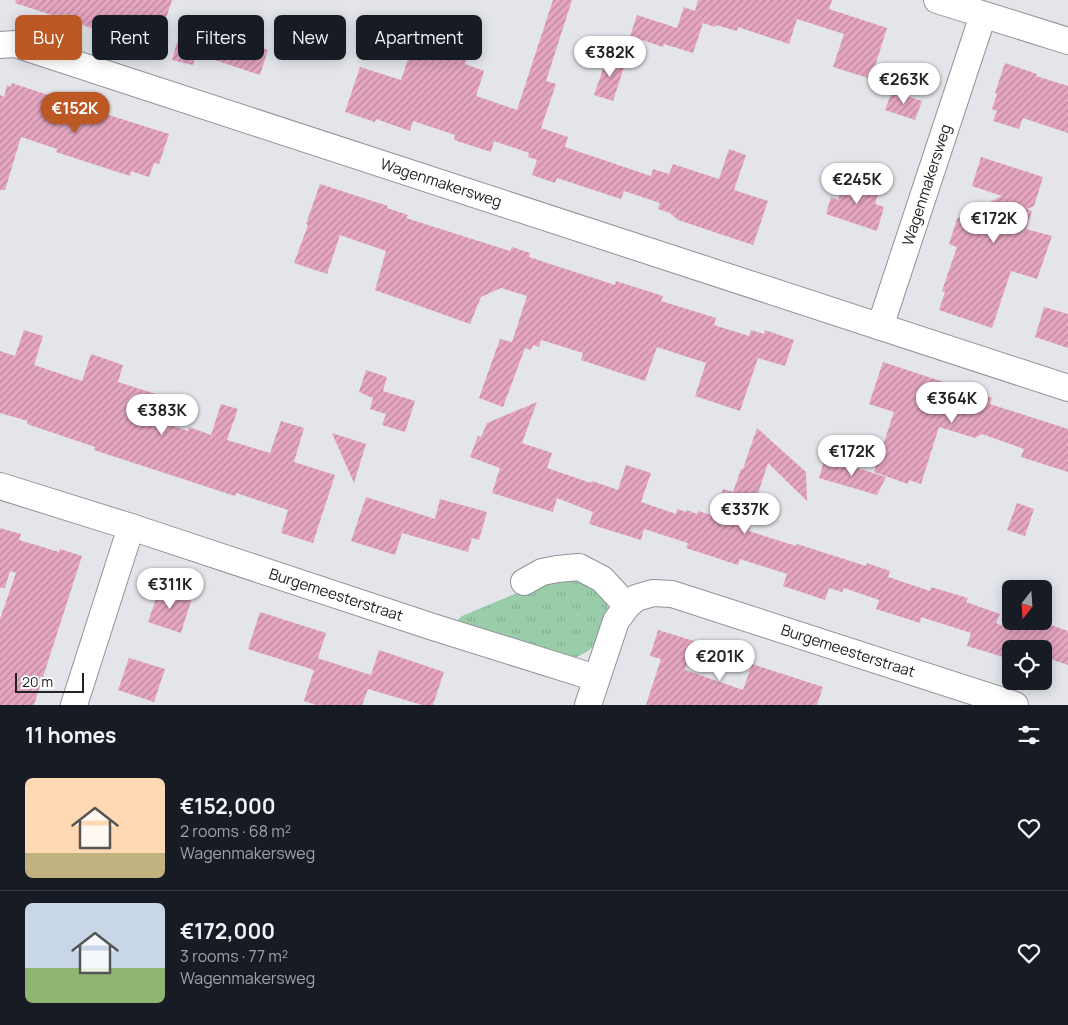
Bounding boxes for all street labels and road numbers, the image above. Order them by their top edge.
street label: Wagenmakersweg [897,121,956,248]
street label: Wagenmakersweg [378,153,505,212]
street label: Burgemeesterstraat [266,563,406,626]
street label: Burgemeesterstraat [778,619,918,682]

